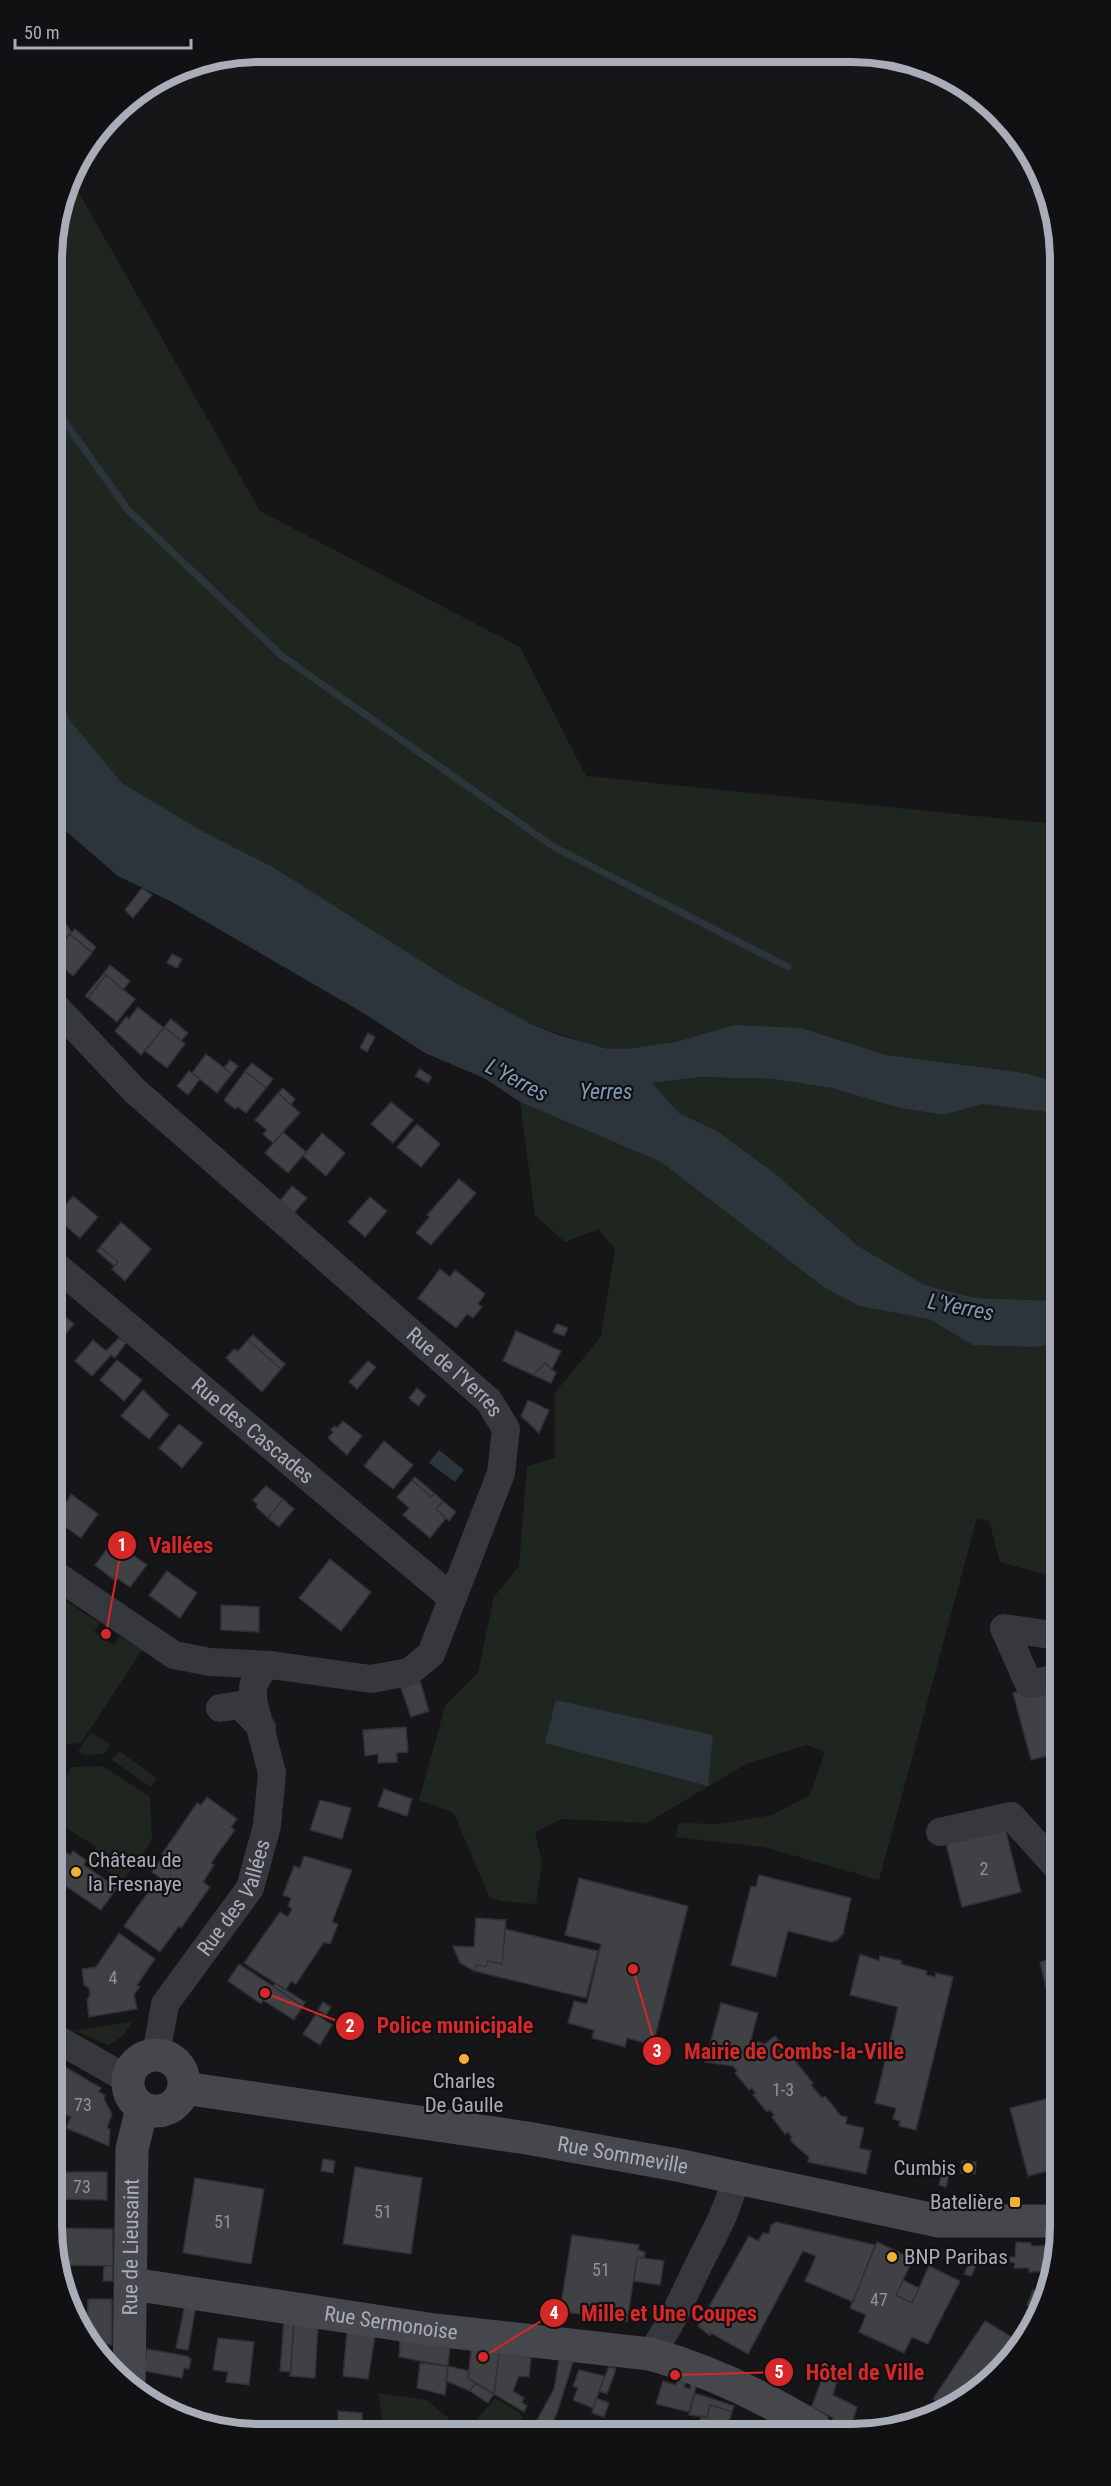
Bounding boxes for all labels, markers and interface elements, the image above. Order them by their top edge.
scale bar [15,12,190,50]
text: 50 m [24,22,59,43]
water label: L'Yerres [482,1053,552,1107]
water label: Yerres [579,1079,633,1104]
water label: L'Yerres [926,1288,996,1326]
street label: Rue de l'Yerres [402,1322,508,1421]
street label: Rue des Cascades [187,1373,319,1489]
callout: Vallées [107,1525,226,1565]
text: Vallées [149,1533,213,1558]
text: 1 [117,1534,127,1555]
street label: Rue des Vallées [192,1837,275,1960]
place label: Château de la Fresnaye [88,1848,182,1896]
house number: 2 [980,1858,989,1879]
marker: Château de la Fresnaye [69,1865,83,1879]
house number: 4 [109,1967,118,1988]
callout: Police municipale [335,2006,545,2046]
text: Police municipale [377,2013,533,2038]
text: 2 [345,2015,355,2036]
callout: Mairie de Combs-la-Ville [642,2031,916,2071]
text: Mairie de Combs-la-Ville [684,2039,904,2064]
text: 3 [652,2040,662,2061]
marker: Charles De Gaulle [457,2052,471,2066]
place label: Charles De Gaulle [425,2069,504,2117]
house number: 1-3 [772,2079,794,2100]
house number: 73 [74,2094,92,2115]
street label: Rue Sommeville [556,2132,690,2179]
place label: Cumbis [893,2156,956,2180]
marker: Cumbis [961,2161,975,2175]
house number: 73 [73,2176,91,2197]
street label: Rue de Lieusaint [118,2178,144,2316]
place label: Batelière [930,2190,1003,2214]
marker: Batelière [1008,2195,1022,2209]
house number: 51 [374,2201,392,2222]
house number: 51 [214,2211,232,2232]
place label: BNP Paribas [904,2245,1008,2269]
marker: BNP Paribas [885,2250,899,2264]
house number: 51 [592,2259,610,2280]
house number: 47 [870,2289,888,2310]
callout: Mille et Une Coupes [539,2293,769,2333]
street label: Rue Sermonoise [323,2301,459,2344]
text: Mille et Une Coupes [581,2301,757,2326]
text: 4 [549,2302,559,2323]
callout: Hôtel de Ville [764,2352,936,2392]
text: Hôtel de Ville [806,2360,924,2385]
text: 5 [774,2361,784,2382]

